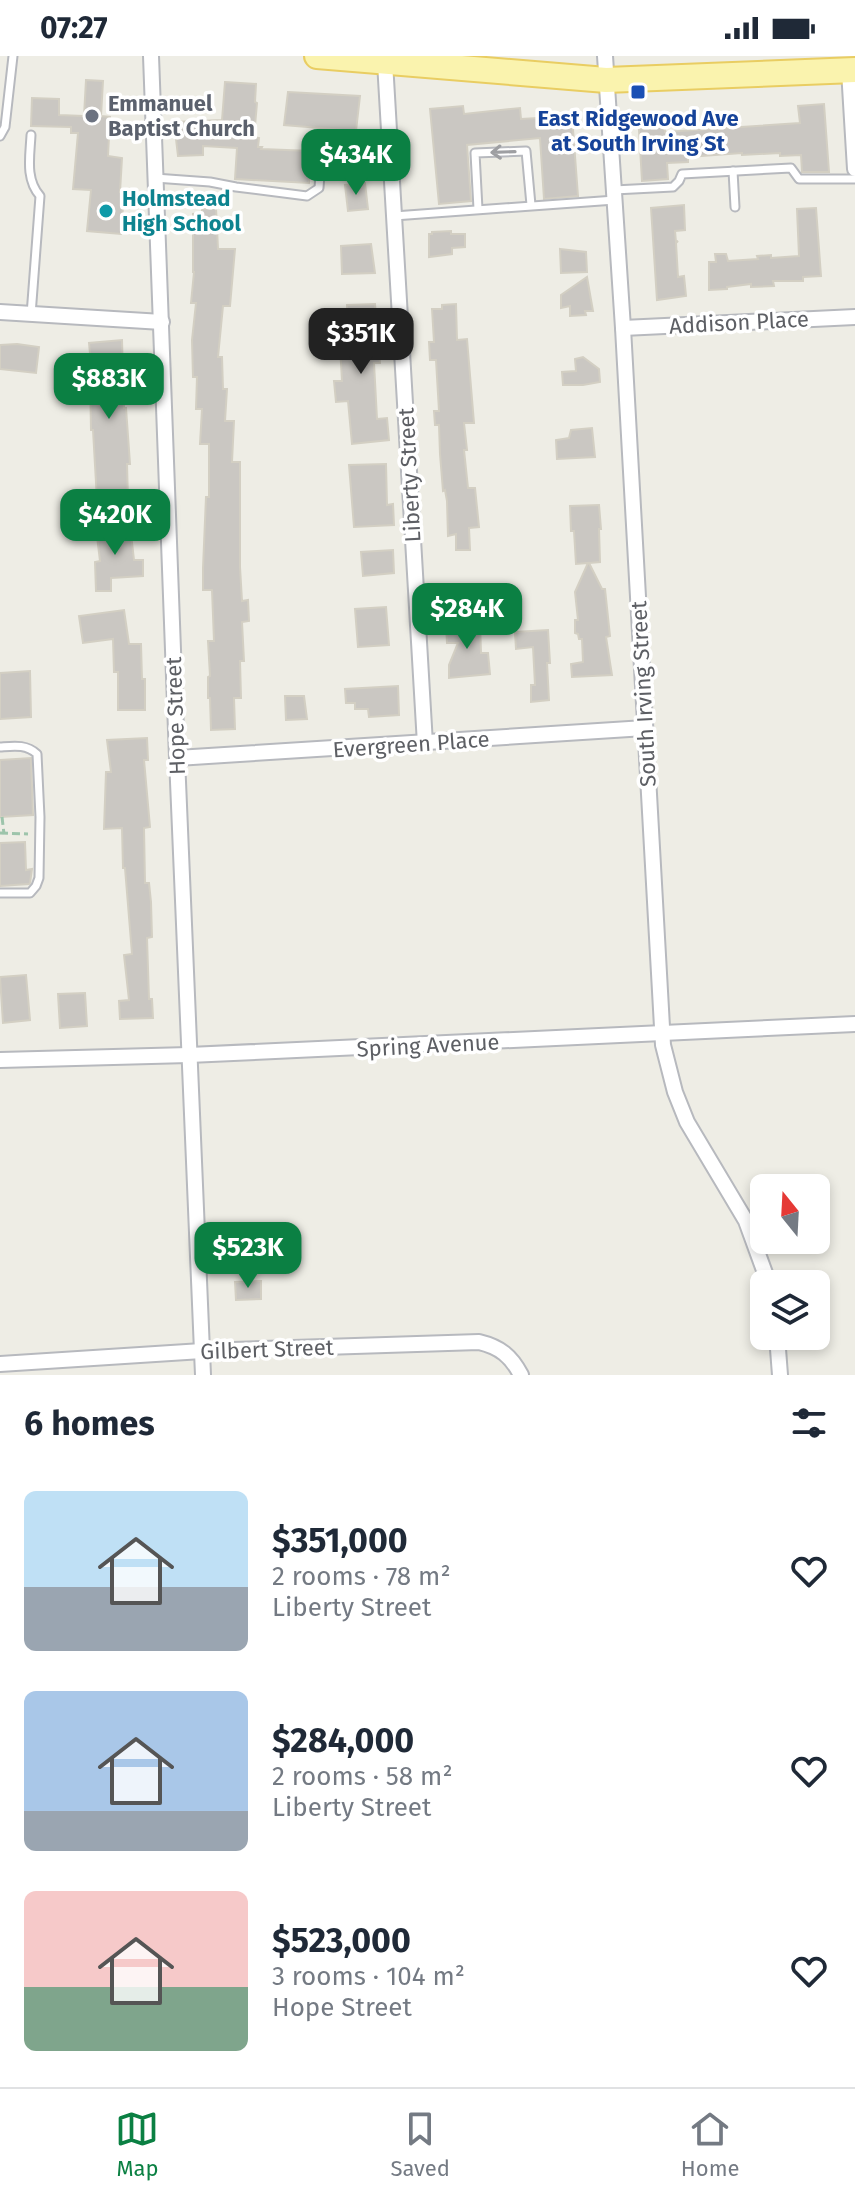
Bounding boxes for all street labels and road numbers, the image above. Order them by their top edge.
street label: Addison Place [668,305,810,340]
street label: Liberty Street [392,407,427,543]
street label: South Irving Street [625,600,662,788]
street label: Hope Street [160,656,191,776]
street label: Evergreen Place [332,726,490,763]
street label: Spring Avenue [356,1028,500,1063]
street label: Gilbert Street [200,1334,334,1365]

